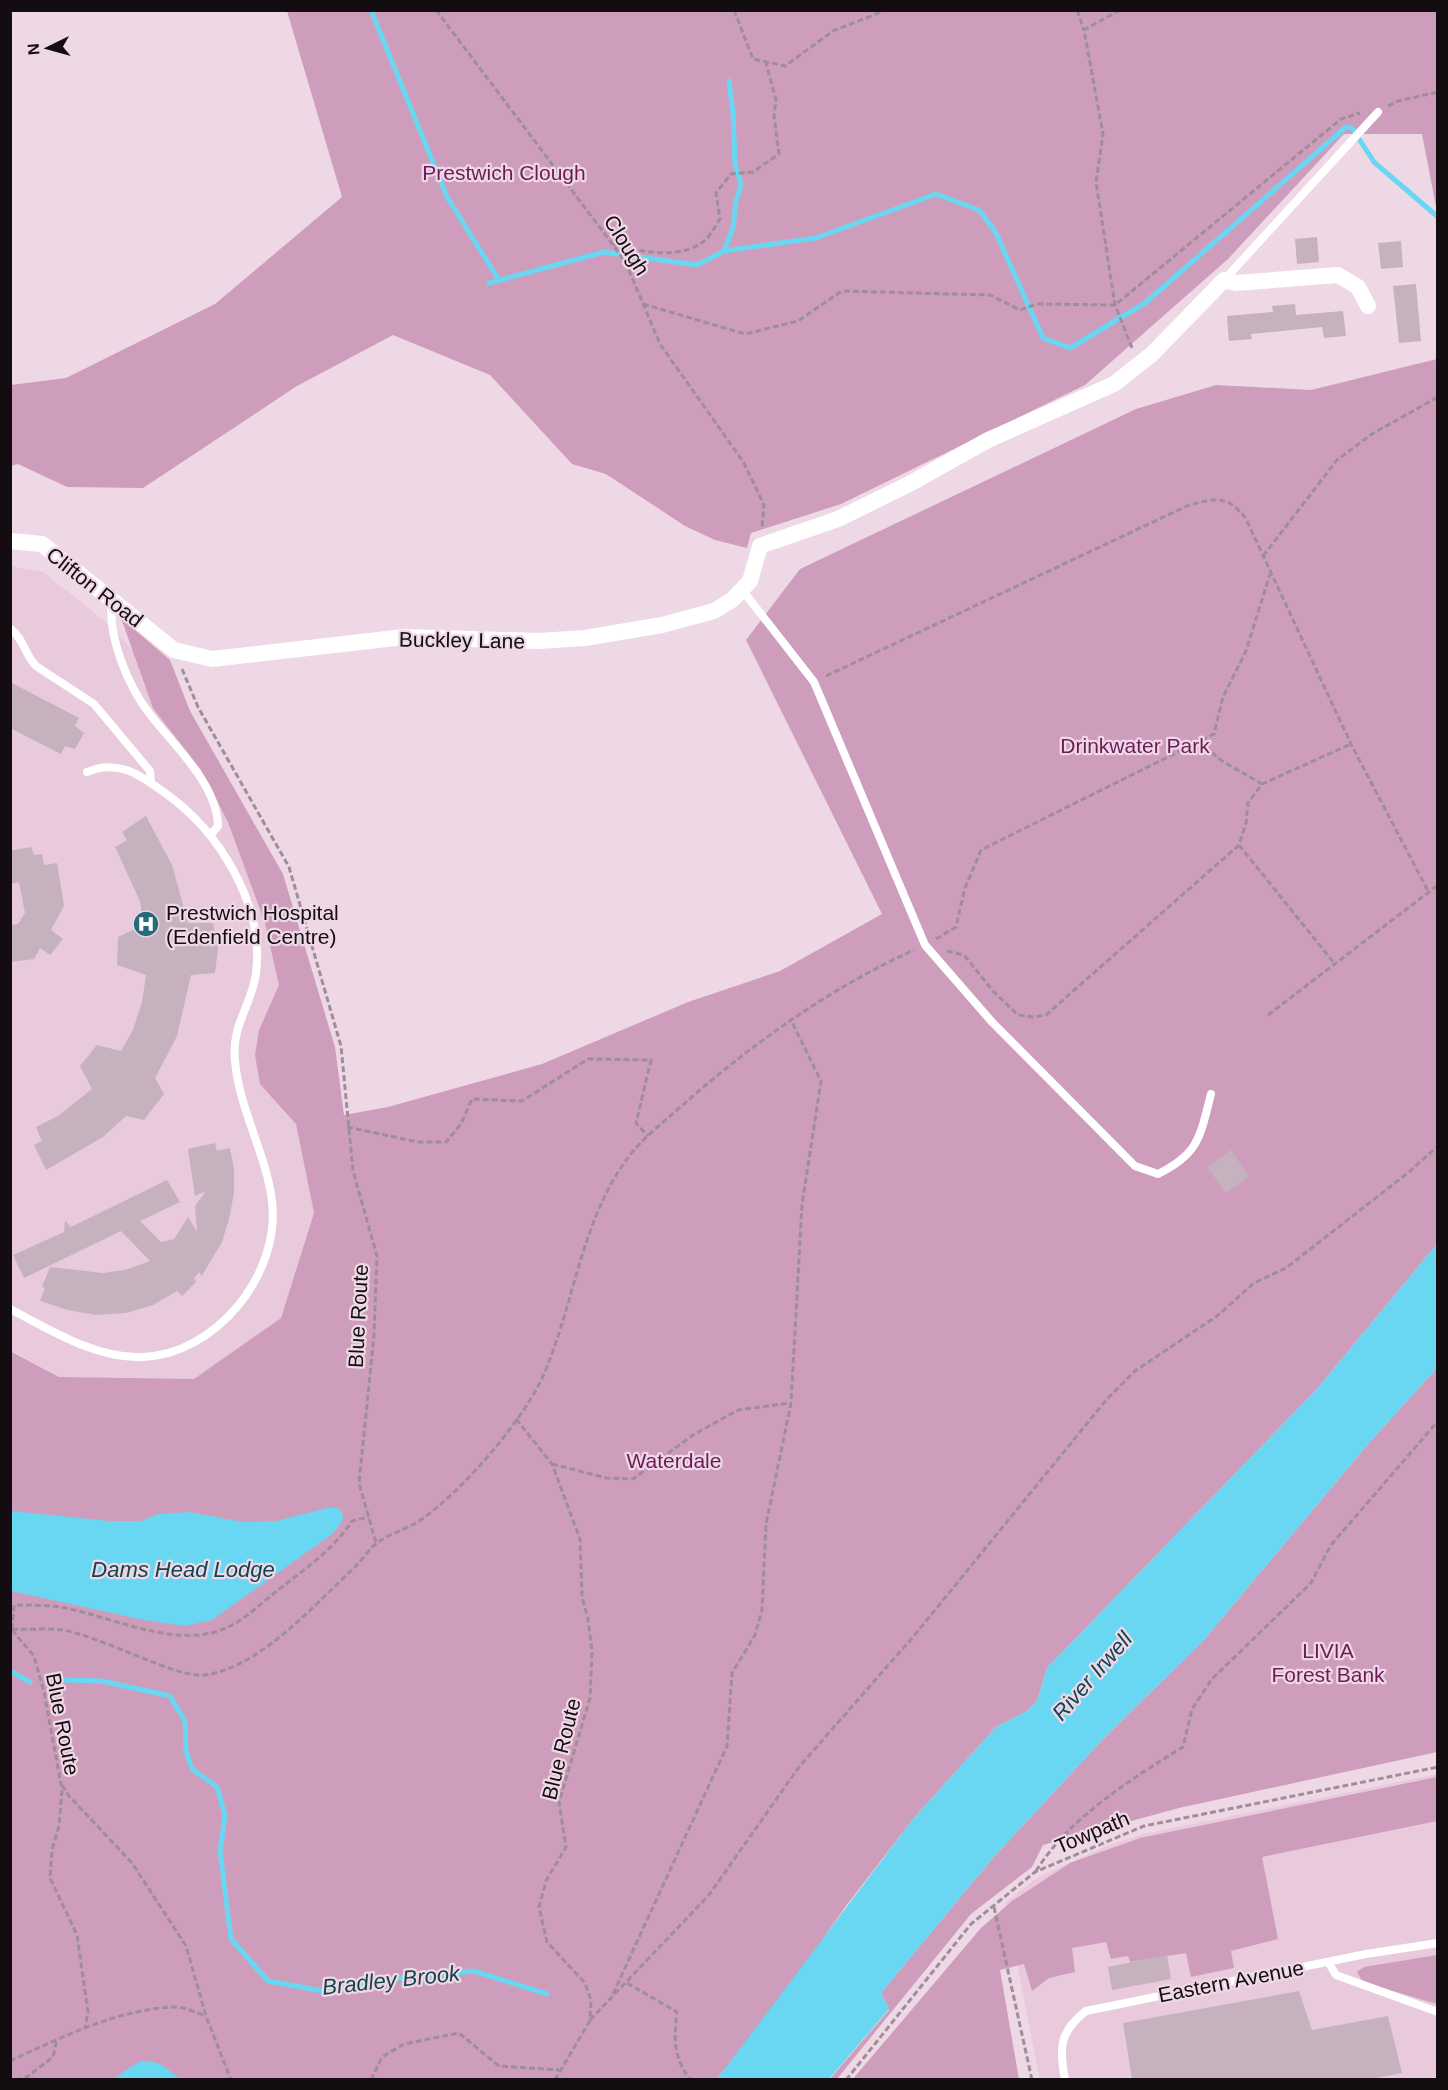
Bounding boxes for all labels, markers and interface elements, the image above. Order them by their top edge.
north arrow [18,18,78,78]
text: N [25,43,43,56]
park label: Prestwich Clough [422,161,586,184]
street label: Clough [600,211,654,279]
street label: Clifton Road [42,542,148,632]
street label: Buckley Lane [399,627,525,653]
park label: Drinkwater Park [1060,734,1210,757]
place label: Prestwich Hospital (Edenfield Centre) [166,901,339,948]
hospital icon: Prestwich Hospital (Edenfield Centre) [131,909,161,939]
street label: Blue Route [344,1264,372,1368]
park label: Waterdale [627,1449,721,1472]
water label: Dams Head Lodge [91,1557,275,1582]
water label: River Irwell [1047,1626,1138,1725]
park label: LIVIA Forest Bank [1271,1639,1385,1686]
street label: Blue Route [42,1671,84,1777]
street label: Blue Route [537,1696,585,1802]
street label: Towpath [1052,1806,1132,1858]
street label: Eastern Avenue [1156,1956,1306,2006]
water label: Bradley Brook [321,1960,462,2000]

